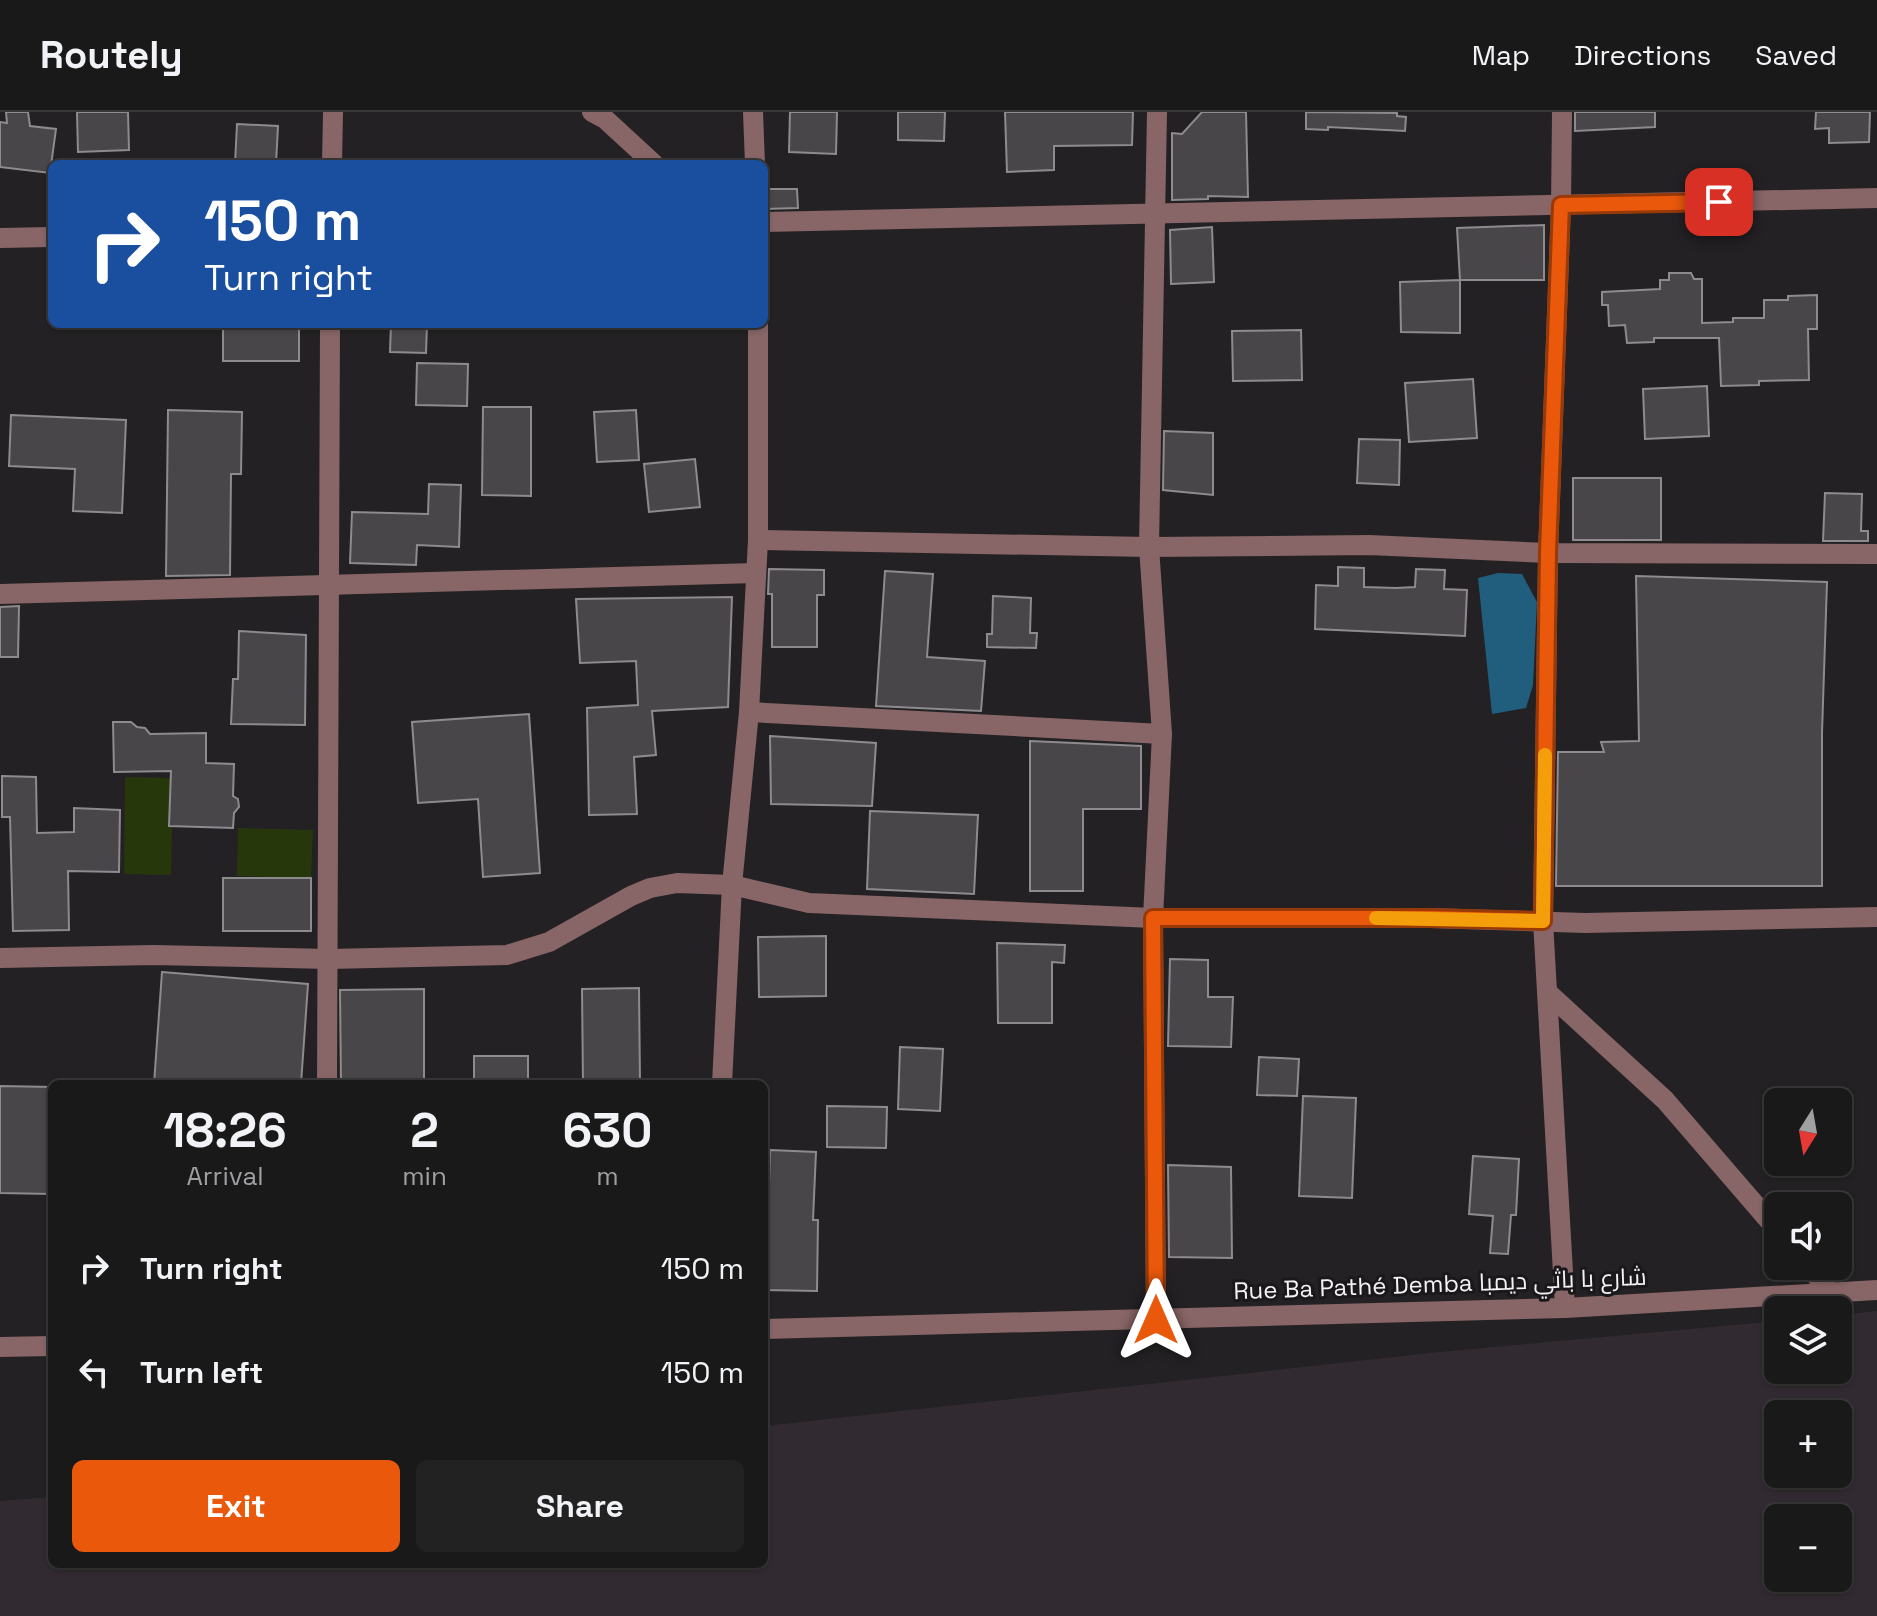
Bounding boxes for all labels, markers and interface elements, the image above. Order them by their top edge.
text: Routely [40,31,183,79]
text: Map [1472,37,1530,73]
text: Directions [1574,37,1711,73]
text: Saved [1755,37,1837,73]
pin [1685,168,1753,236]
icon: arrive [1697,180,1741,224]
text: 150 m [204,185,361,256]
icon: right [72,192,176,296]
text: Turn right [204,255,373,301]
north arrow [1764,1088,1852,1176]
map controls [1764,1088,1852,1592]
text: 18:26 [164,1100,287,1161]
text: 2 [410,1100,439,1161]
text: 630 [562,1100,652,1161]
text: Arrival [186,1159,264,1193]
text: min [402,1159,447,1193]
text: m [596,1159,619,1193]
button: sound [1764,1192,1852,1280]
icon: right [72,1246,116,1290]
text: Turn right [140,1249,283,1288]
text: 150 m [661,1249,744,1288]
street label: Rue Ba Pathé Demba شارع با باثي ديمبا [1233,1261,1647,1310]
position arrow [1114,1278,1198,1362]
button: layers [1764,1296,1852,1384]
icon: left [72,1350,116,1394]
text: Turn left [140,1353,263,1392]
text: 150 m [661,1353,744,1392]
button: + [1764,1400,1852,1488]
button: Exit [72,1460,400,1552]
button: Share [416,1460,744,1552]
button: − [1764,1504,1852,1592]

